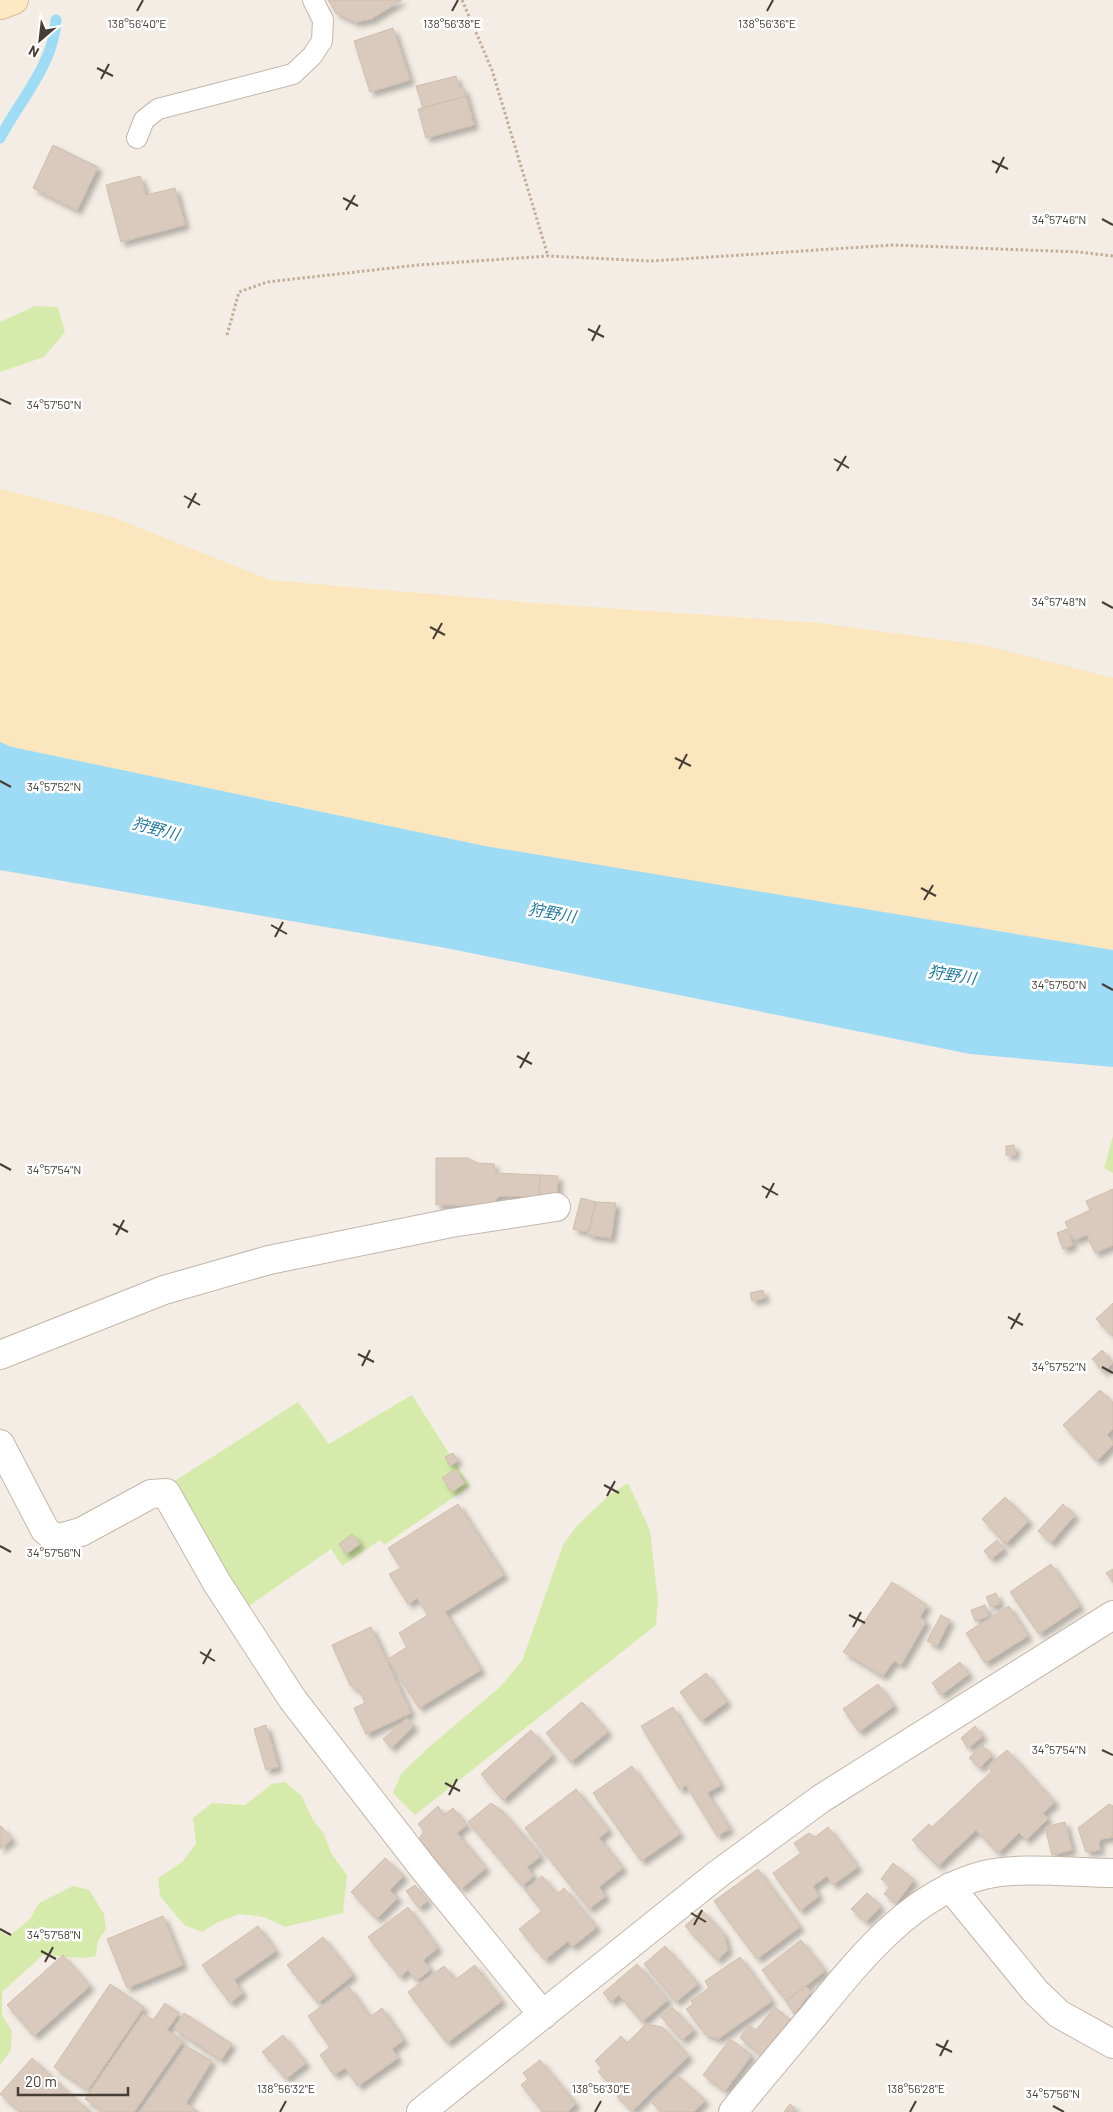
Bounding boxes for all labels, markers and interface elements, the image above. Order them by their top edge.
north arrow [15,15,65,65]
text: 138°56'40"E [108,16,166,30]
text: 138°56'38"E [423,16,481,30]
text: 138°56'36"E [738,16,796,30]
text: N [26,42,42,62]
text: 34°57'46"N [1032,212,1086,226]
text: 34°57'50"N [26,397,82,411]
text: 34°57'48"N [1032,594,1086,608]
text: 34°57'52"N [27,779,81,793]
water label: 狩野川 [130,813,184,844]
water label: 狩野川 [527,898,579,926]
water label: 狩野川 [927,961,979,987]
text: 34°57'50"N [1031,977,1087,991]
text: 34°57'54"N [27,1162,81,1176]
text: 34°57'52"N [1032,1359,1086,1373]
text: 34°57'56"N [27,1545,81,1559]
text: 34°57'54"N [1032,1742,1086,1756]
text: 34°57'58"N [27,1927,81,1941]
scale bar [18,2064,128,2096]
text: 20 m [25,2072,57,2090]
text: 138°56'32"E [257,2081,315,2095]
text: 138°56'30"E [572,2081,630,2095]
text: 138°56'28"E [887,2081,945,2095]
text: 34°57'56"N [1026,2086,1080,2100]

